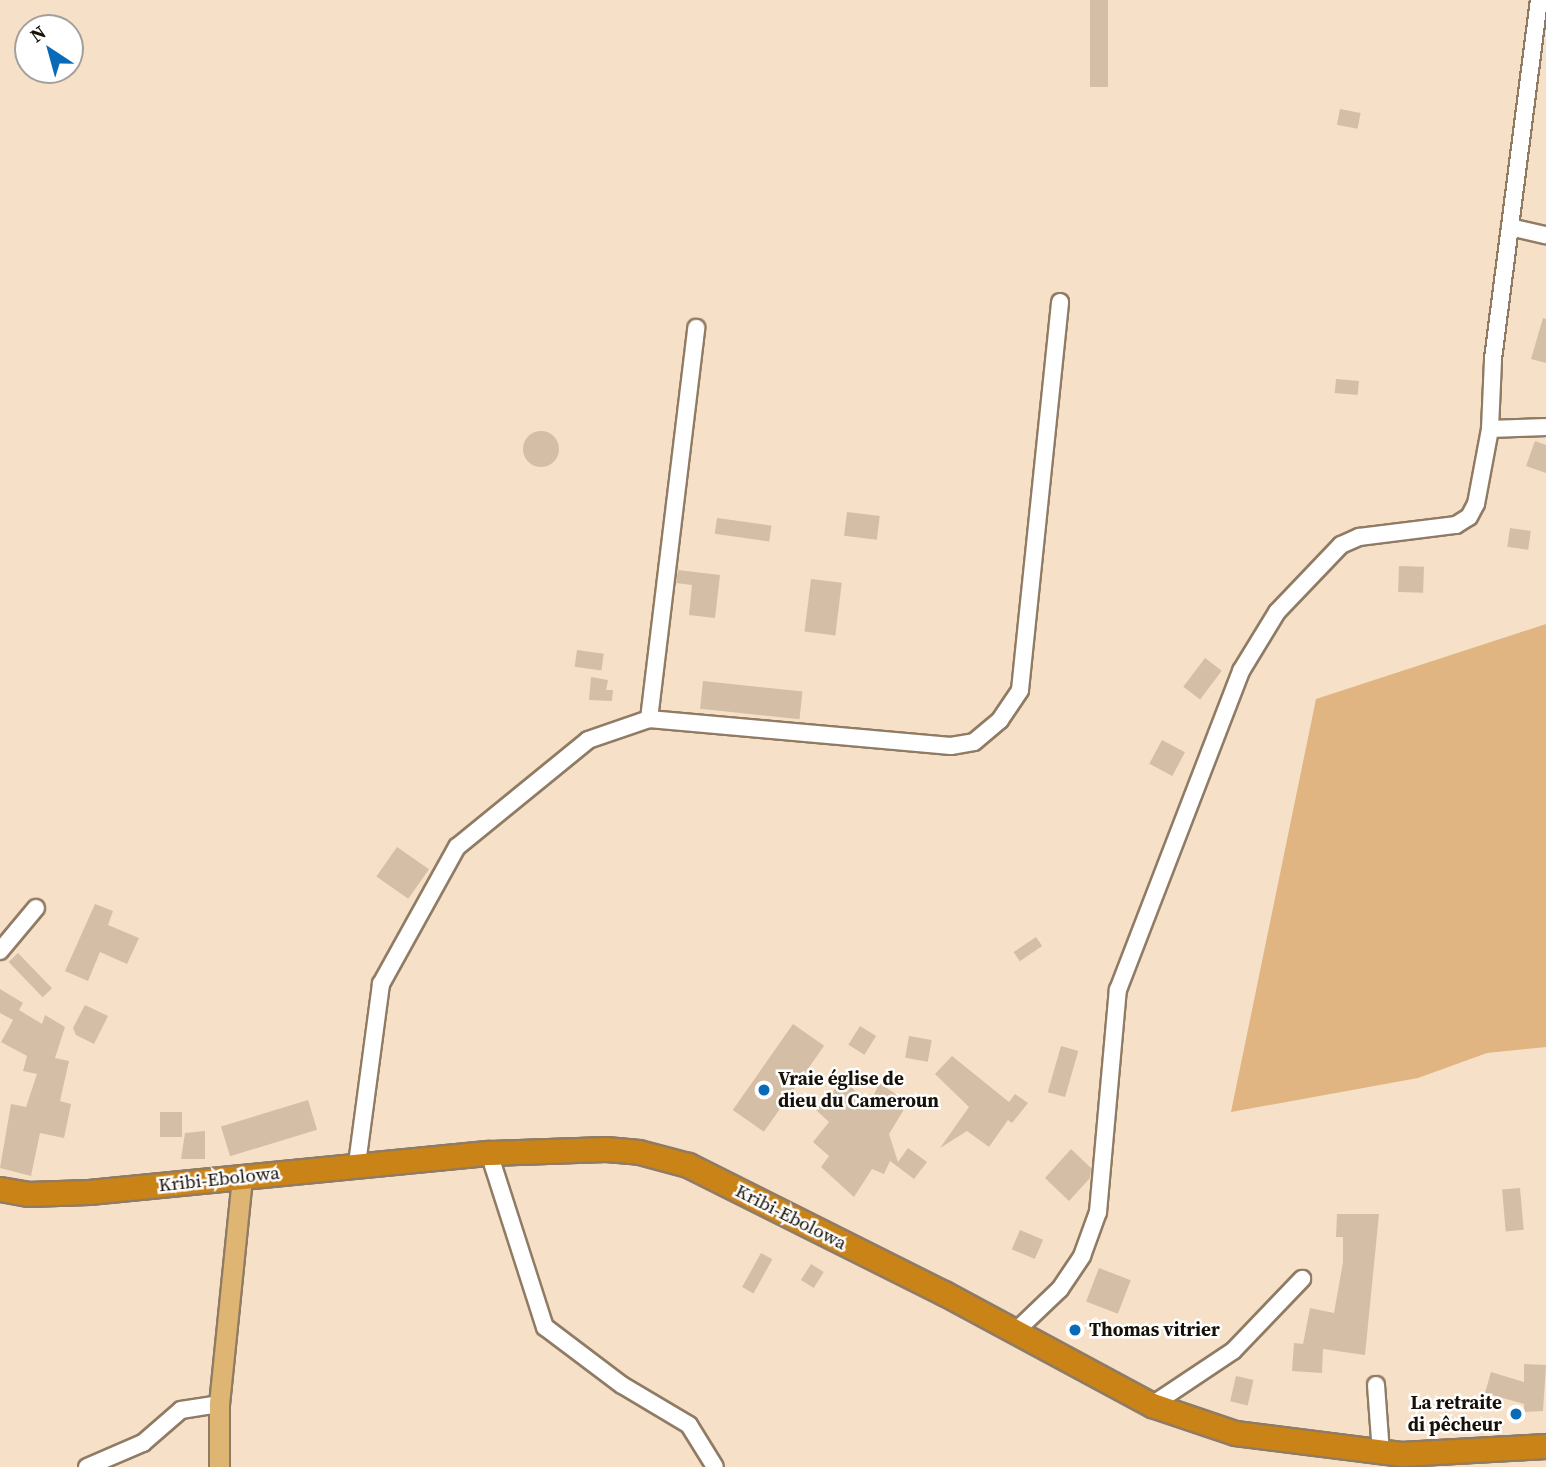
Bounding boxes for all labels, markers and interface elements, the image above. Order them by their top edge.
north arrow [14,14,84,84]
text: N [25,19,51,48]
place label: Vraie église de dieu du Cameroun [778,1068,939,1112]
marker: Vraie église de dieu du Cameroun [756,1082,772,1098]
street label: Kribi-Ebolowa [157,1161,281,1197]
street label: Kribi-Ebolowa [732,1179,850,1255]
place label: Thomas vitrier [1089,1319,1220,1341]
marker: Thomas vitrier [1067,1322,1083,1338]
place label: La retraite di pêcheur [1408,1392,1502,1436]
marker: La retraite di pêcheur [1508,1406,1524,1422]

